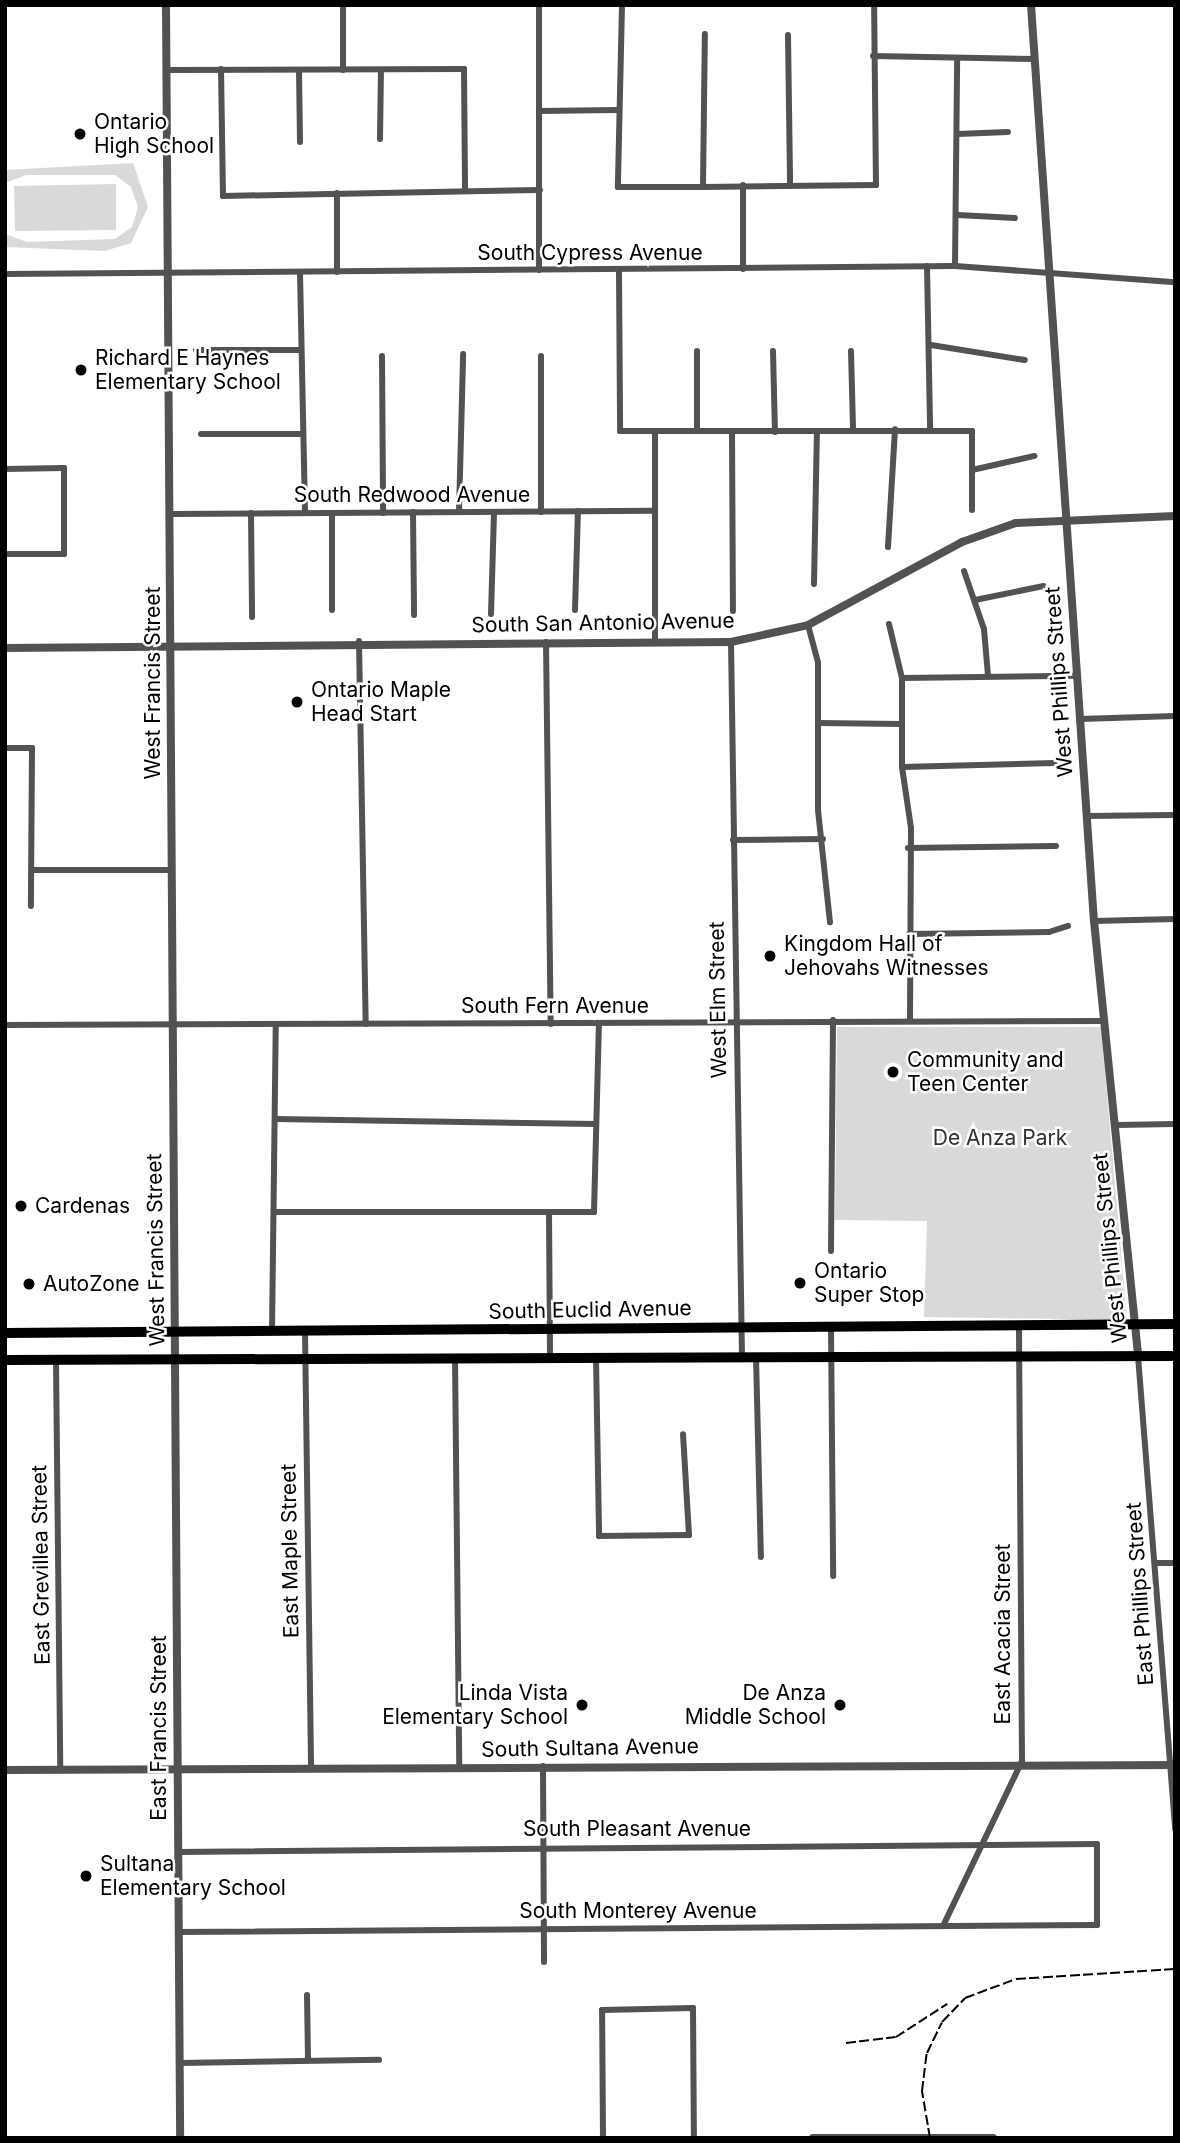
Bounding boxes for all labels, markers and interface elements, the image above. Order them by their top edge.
place label: Ontario High School [94,109,214,159]
marker: Ontario High School [72,126,88,142]
street label: South Cypress Avenue [477,240,703,266]
place label: Richard E Haynes Elementary School [95,345,281,395]
marker: Richard E Haynes Elementary School [73,362,89,378]
street label: South Redwood Avenue [294,482,530,508]
street label: West Phillips Street [1040,586,1078,778]
street label: West Francis Street [140,587,166,779]
street label: South San Antonio Avenue [471,608,735,638]
place label: Ontario Maple Head Start [311,677,451,727]
marker: Ontario Maple Head Start [289,694,305,710]
street label: West Elm Street [704,921,732,1079]
place label: Kingdom Hall of Jehovahs Witnesses [784,931,989,981]
marker: Kingdom Hall of Jehovahs Witnesses [762,948,778,964]
street label: South Fern Avenue [461,993,649,1019]
place label: Community and Teen Center [907,1047,1064,1097]
marker: Community and Teen Center [885,1064,901,1080]
park label: De Anza Park [933,1125,1067,1151]
street label: West Phillips Street [1087,1152,1133,1344]
street label: West Francis Street [142,1153,170,1347]
place label: Cardenas [35,1193,130,1219]
marker: Cardenas [13,1198,29,1214]
place label: Ontario Super Stop [814,1258,924,1308]
place label: AutoZone [43,1271,140,1297]
marker: Ontario Super Stop [792,1275,808,1291]
marker: AutoZone [21,1276,37,1292]
street label: South Euclid Avenue [488,1296,692,1324]
street label: East Maple Street [276,1464,304,1638]
street label: East Grevillea Street [27,1465,55,1665]
street label: East Phillips Street [1121,1502,1159,1686]
street label: East Acacia Street [990,1544,1016,1724]
street label: East Francis Street [146,1635,172,1821]
place label: Linda Vista Elementary School [382,1680,568,1730]
place label: De Anza Middle School [685,1680,826,1730]
marker: Linda Vista Elementary School [574,1697,590,1713]
marker: De Anza Middle School [832,1697,848,1713]
street label: South Sultana Avenue [481,1734,699,1762]
street label: South Pleasant Avenue [523,1816,751,1842]
place label: Sultana Elementary School [100,1851,286,1901]
marker: Sultana Elementary School [78,1868,94,1884]
street label: South Monterey Avenue [519,1898,757,1924]

